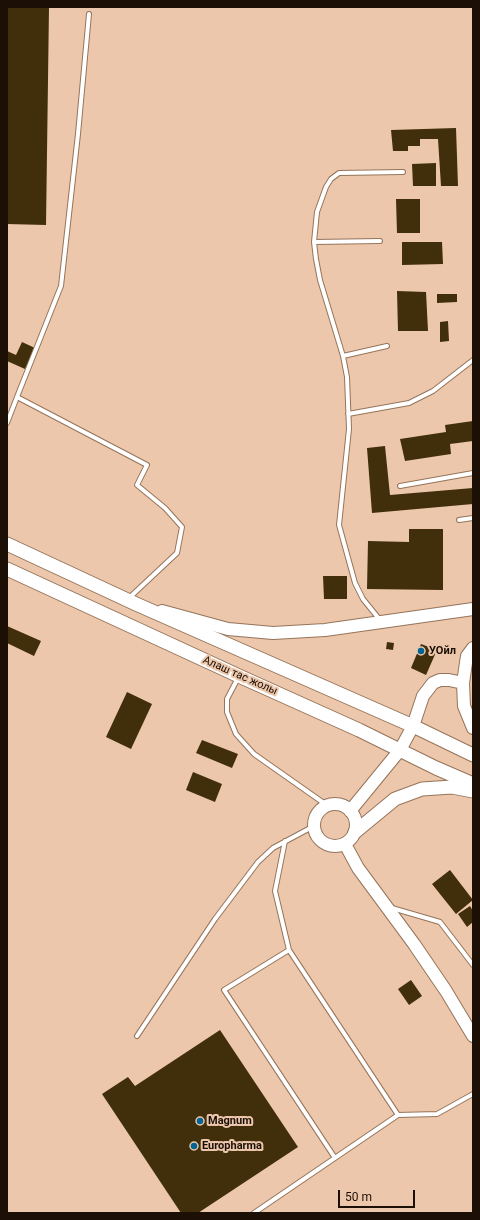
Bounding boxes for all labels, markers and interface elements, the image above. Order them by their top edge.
place label: УОйл [429,644,456,658]
marker: УОйл [416,646,426,656]
street label: Алаш тас жолы [201,654,279,698]
place label: Magnum [208,1114,252,1128]
marker: Magnum [195,1116,205,1126]
place label: Europharma [202,1139,262,1153]
marker: Europharma [189,1141,199,1151]
scale bar [340,1182,417,1208]
text: 50 m [345,1190,372,1204]

